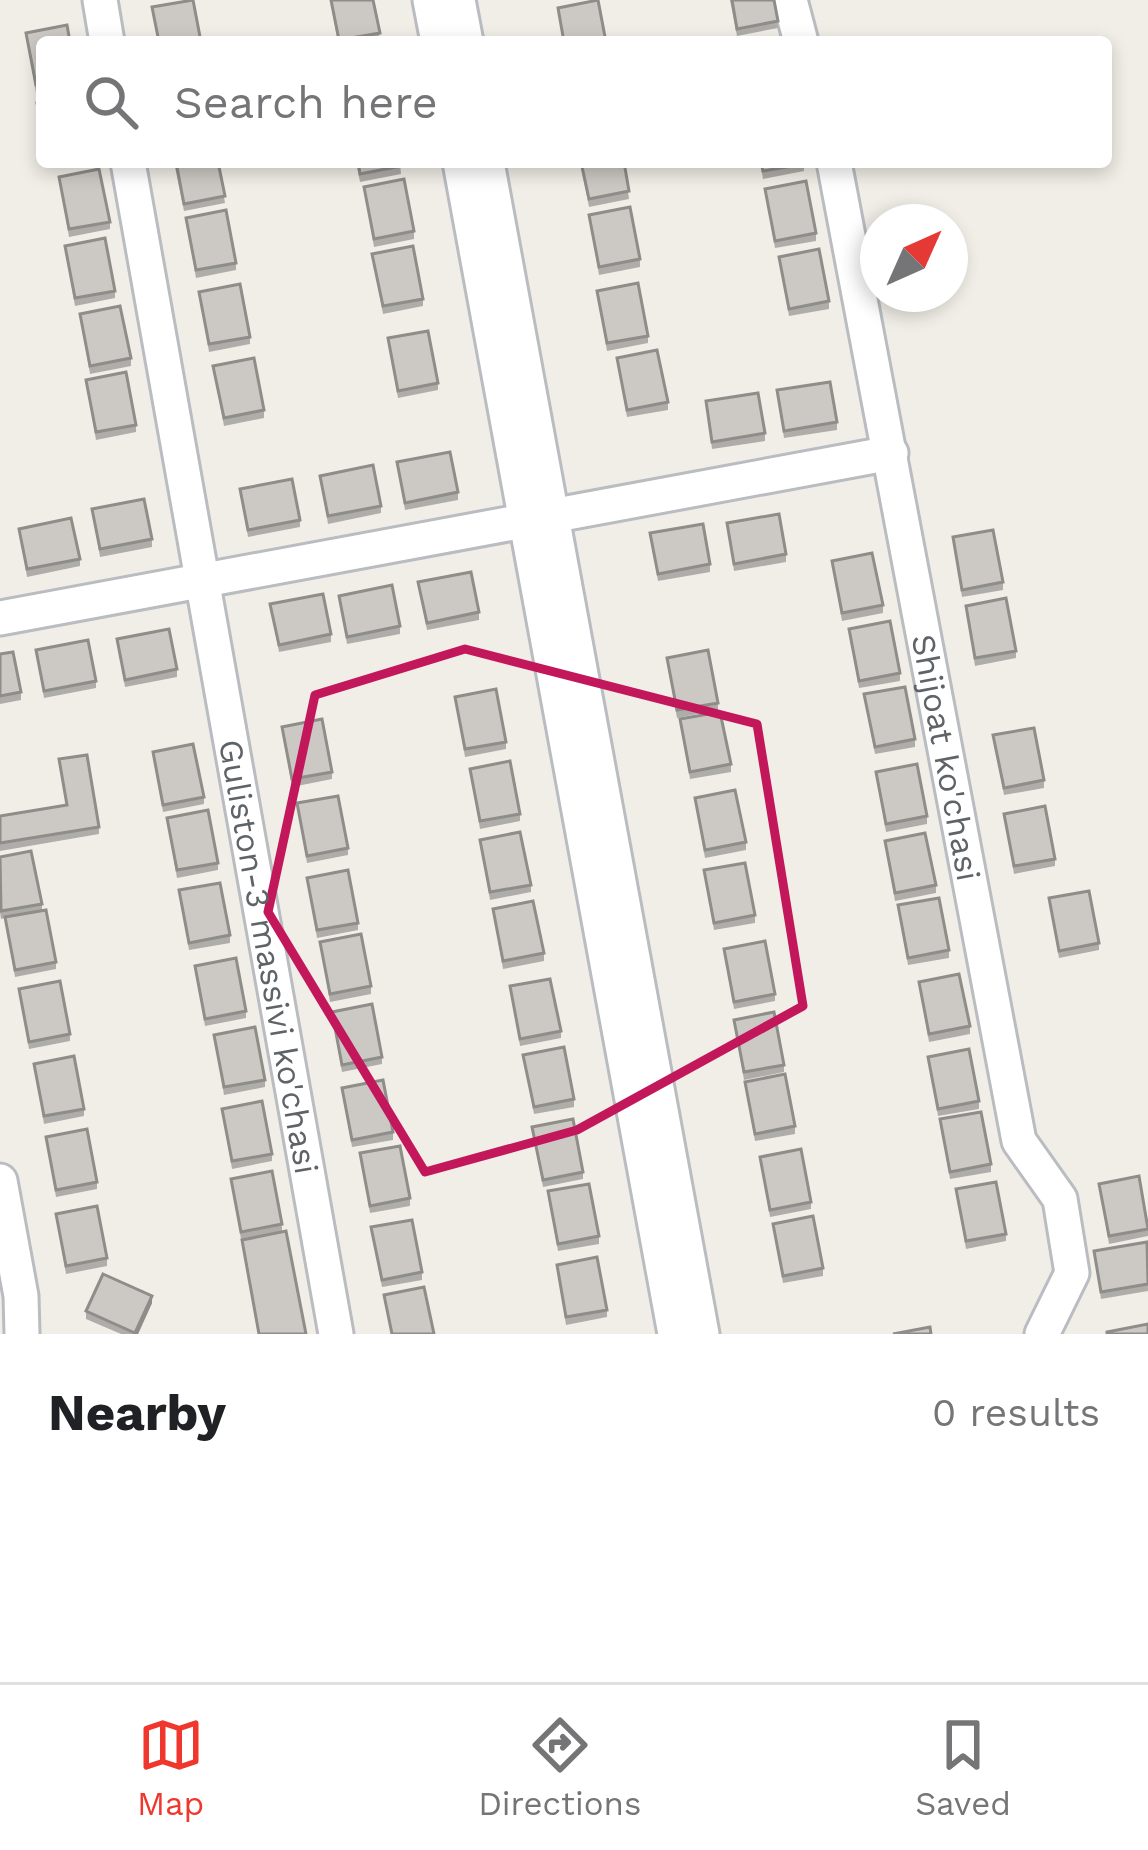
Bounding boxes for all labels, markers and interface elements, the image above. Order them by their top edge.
search box [36,36,1112,168]
icon: search [78,69,144,135]
text: Search here [174,76,438,129]
north arrow [860,204,968,312]
street label: Shijoat ko'chasi [904,631,988,884]
street label: Guliston-3 massivi ko'chasi [211,736,326,1177]
text: Nearby [48,1383,226,1442]
text: 0 results [932,1390,1100,1435]
tab: Map [137,1712,204,1823]
tab: Directions [478,1712,641,1823]
tab: Saved [915,1712,1011,1823]

